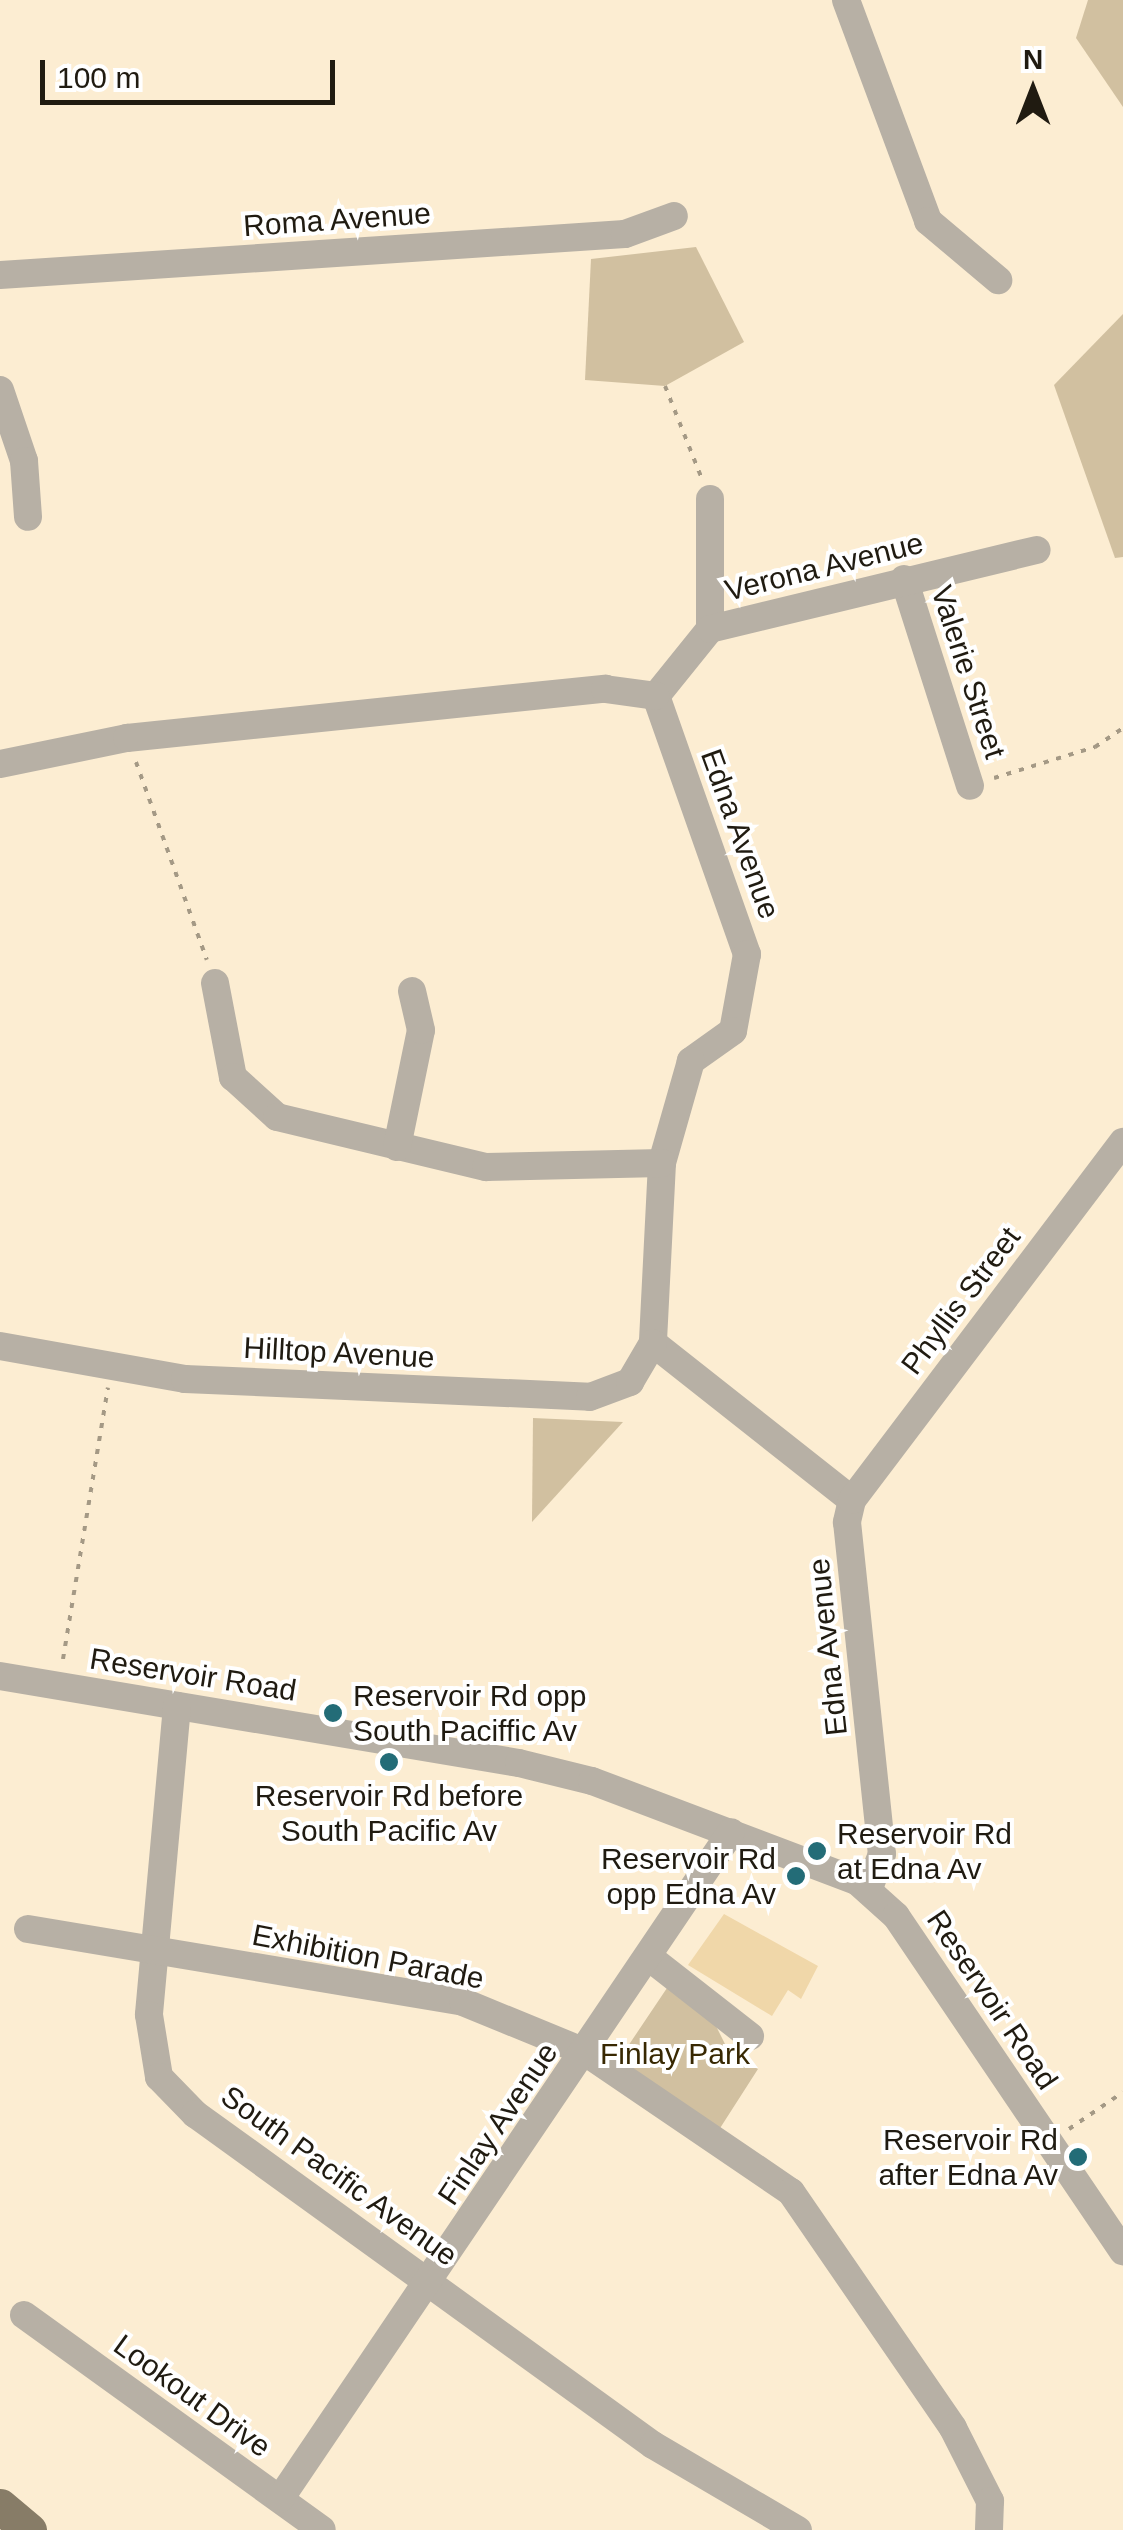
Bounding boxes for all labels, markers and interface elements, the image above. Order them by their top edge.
scale bar [45,40,340,102]
north arrow [983,40,1083,140]
text: N [1023,44,1043,75]
text: 100 m [57,61,140,94]
street label: Roma Avenue [241,195,433,245]
street label: Verona Avenue [720,525,928,609]
street label: Valerie Street [923,581,1013,763]
street label: Edna Avenue [692,743,788,925]
street label: Phyllis Street [894,1220,1028,1382]
street label: Hilltop Avenue [242,1330,436,1376]
street label: Edna Avenue [801,1556,855,1738]
street label: Reservoir Road [87,1641,299,1709]
place label: Reservoir Rd opp South Paciffic Av [353,1678,586,1748]
marker: Reservoir Rd opp South Paciffic Av [322,1702,344,1724]
marker: Reservoir Rd before South Pacific Av [378,1751,400,1773]
place label: Reservoir Rd before South Pacific Av [255,1778,523,1848]
place label: Reservoir Rd at Edna Av [837,1816,1012,1886]
marker: Reservoir Rd at Edna Av [806,1840,828,1862]
place label: Reservoir Rd opp Edna Av [601,1841,776,1912]
marker: Reservoir Rd opp Edna Av [785,1865,807,1887]
street label: Reservoir Road [919,1904,1065,2096]
street label: Exhibition Parade [249,1917,487,1997]
street label: Finlay Avenue [430,2035,566,2213]
park label: Finlay Park [600,2036,750,2072]
street label: South Pacific Avenue [213,2078,465,2274]
place label: Reservoir Rd after Edna Av [877,2122,1058,2192]
marker: Reservoir Rd after Edna Av [1067,2146,1089,2168]
street label: Lookout Drive [107,2327,277,2465]

